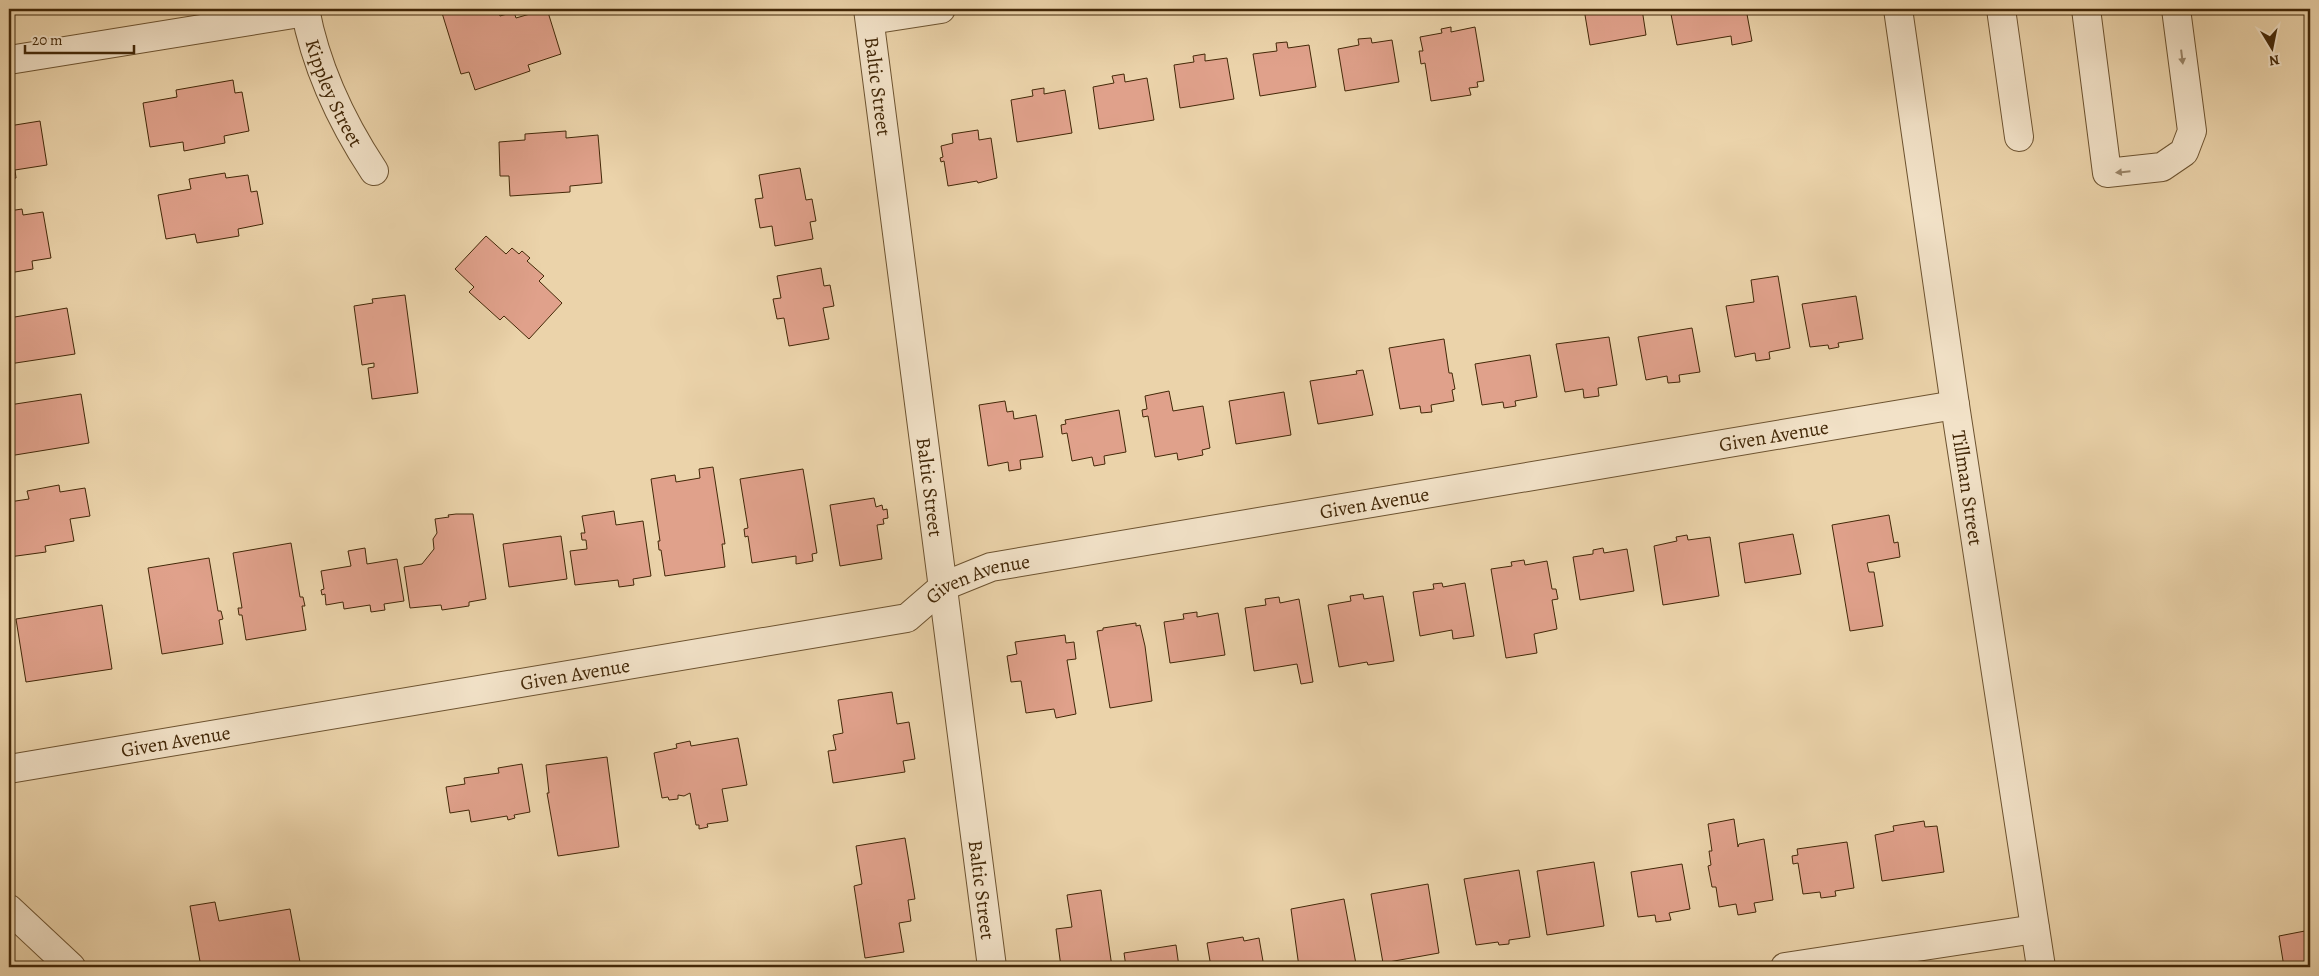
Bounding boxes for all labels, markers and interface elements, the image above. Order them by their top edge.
scale bar [25,22,134,54]
north arrow [2246,22,2296,72]
text: 20 m [32,30,63,50]
street label: Baltic Street [858,35,897,138]
street label: Kippley Street [299,36,369,152]
one-way arrow [2178,49,2186,65]
text: N [2267,50,2281,71]
one-way arrow [2115,168,2131,176]
street label: Given Avenue [1717,413,1831,458]
street label: Tillman Street [1945,429,1989,548]
street label: Baltic Street [910,436,949,539]
street label: Given Avenue [1318,481,1431,526]
street label: Given Avenue [920,548,1032,610]
street label: Given Avenue [518,652,632,697]
street label: Given Avenue [119,719,233,764]
street label: Baltic Street [962,838,1001,941]

